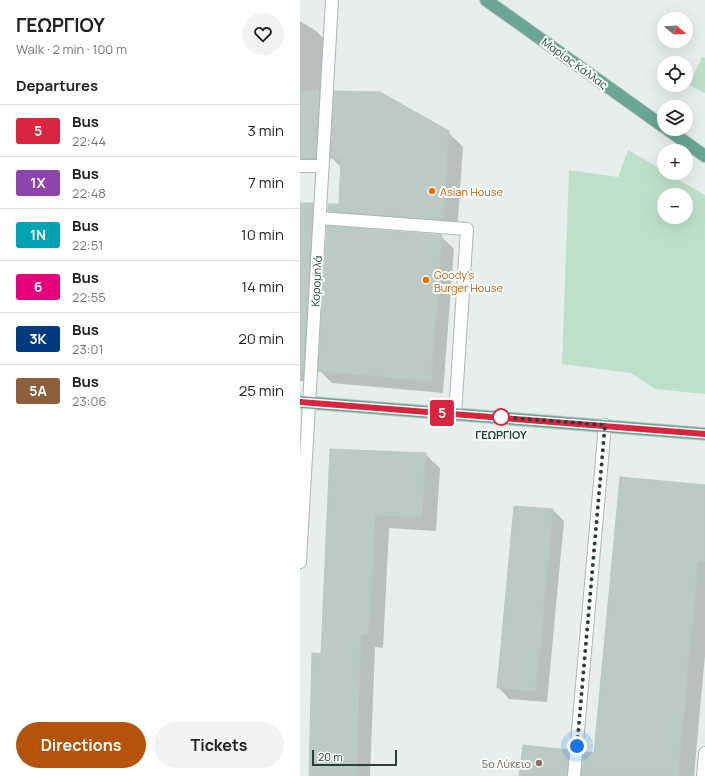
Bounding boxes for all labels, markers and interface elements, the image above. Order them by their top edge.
text: ΓΕΩΡΓΙΟΥ [16,12,105,38]
north arrow [657,12,693,48]
map controls [657,12,693,224]
button: heart [242,13,284,55]
street label: Μαρίας Κάλλας [539,34,611,92]
text: Walk · 2 min · 100 m [16,40,127,58]
button: locate [657,56,693,92]
text: Departures [16,75,98,96]
button: layers [657,100,693,136]
text: Bus [72,111,99,132]
text: 3 min [248,120,284,141]
text: 5 [34,121,42,140]
text: 22:44 [72,132,106,150]
button: + [657,144,693,180]
text: Bus [72,163,99,184]
text: 7 min [248,172,284,193]
text: 1Χ [30,173,46,192]
text: 22:48 [72,184,106,202]
place label: Asian House [440,184,504,199]
marker: Asian House [427,186,437,196]
button: − [657,188,693,224]
text: Bus [72,215,99,236]
text: 10 min [241,224,284,245]
text: 1Ν [30,225,46,244]
text: 22:51 [72,236,103,254]
street label: Κορομηλά [307,255,325,307]
text: Bus [72,267,99,288]
place label: Goody's Burger House [434,267,503,295]
marker: Goody's Burger House [421,275,431,285]
text: 14 min [241,276,284,297]
text: 6 [34,277,42,296]
text: 22:55 [72,288,106,306]
text: Bus [72,319,99,340]
text: 20 min [238,328,284,349]
text: 3Κ [29,329,47,348]
text: 23:01 [72,340,104,358]
text: Bus [72,371,99,392]
text: 25 min [239,380,284,401]
text: 5Α [29,381,47,400]
text: 23:06 [72,392,106,410]
line badge: 5 [429,400,455,426]
text: 5 [438,403,446,422]
marker: ΓΕΩΡΓΙΟΥ [492,408,510,426]
place label: ΓΕΩΡΓΙΟΥ [475,427,527,442]
button: Directions [16,722,146,768]
button: Tickets [154,722,284,768]
your location [567,736,587,756]
scale bar [312,748,397,767]
text: 20 m [318,749,343,764]
place label: 5ο Λύκειο [482,756,531,771]
marker: 5ο Λύκειο [534,758,544,768]

